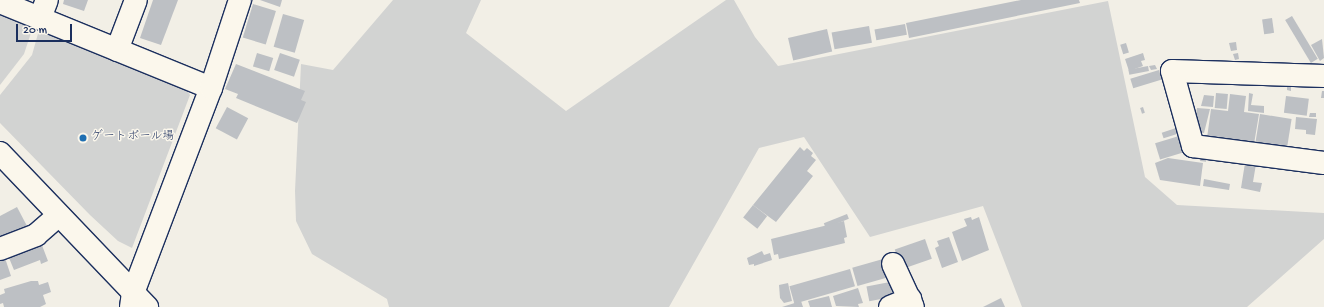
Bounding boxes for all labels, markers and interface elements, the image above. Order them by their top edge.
scale bar [18,16,74,42]
text: 20 m [23,24,47,38]
place label: ゲートボール場 [91,131,175,145]
marker: ゲートボール場 [78,133,88,143]

